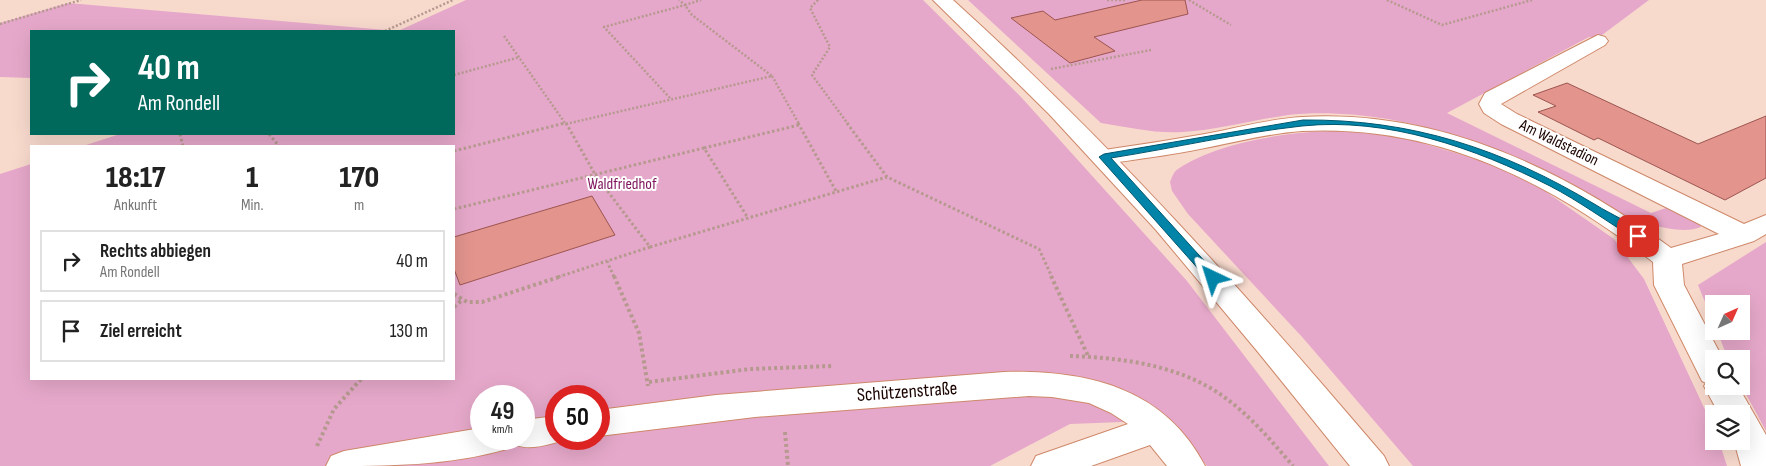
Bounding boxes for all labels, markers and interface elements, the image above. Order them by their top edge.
text: 40 m [138,47,200,90]
icon: right [55,50,120,115]
text: Am Rondell [138,90,220,117]
street label: Am Waldstadion [1515,115,1602,170]
text: 18:17 [106,160,165,196]
text: 1 [246,160,258,196]
text: 170 [339,160,379,196]
park label: Waldfriedhof [587,175,657,194]
text: Ankunft [114,196,157,215]
text: Min. [241,196,263,215]
text: m [354,196,364,215]
pin [1617,215,1659,257]
icon: arrive [1624,222,1652,250]
text: Rechts abbiegen [100,240,211,263]
icon: right [57,247,85,275]
text: 40 m [396,250,428,273]
position arrow [1186,251,1238,303]
text: Am Rondell [100,263,160,282]
north arrow [1705,295,1750,340]
map controls [1705,295,1750,450]
icon: arrive [57,317,85,345]
text: Ziel erreicht [100,320,182,343]
text: 130 m [390,320,428,343]
button: search [1705,350,1750,395]
street label: Schützenstraße [856,377,958,407]
speed limit sign: 50 [545,385,610,450]
text: 49 [491,396,514,427]
button: layers [1705,405,1750,450]
text: km/h [492,422,513,437]

